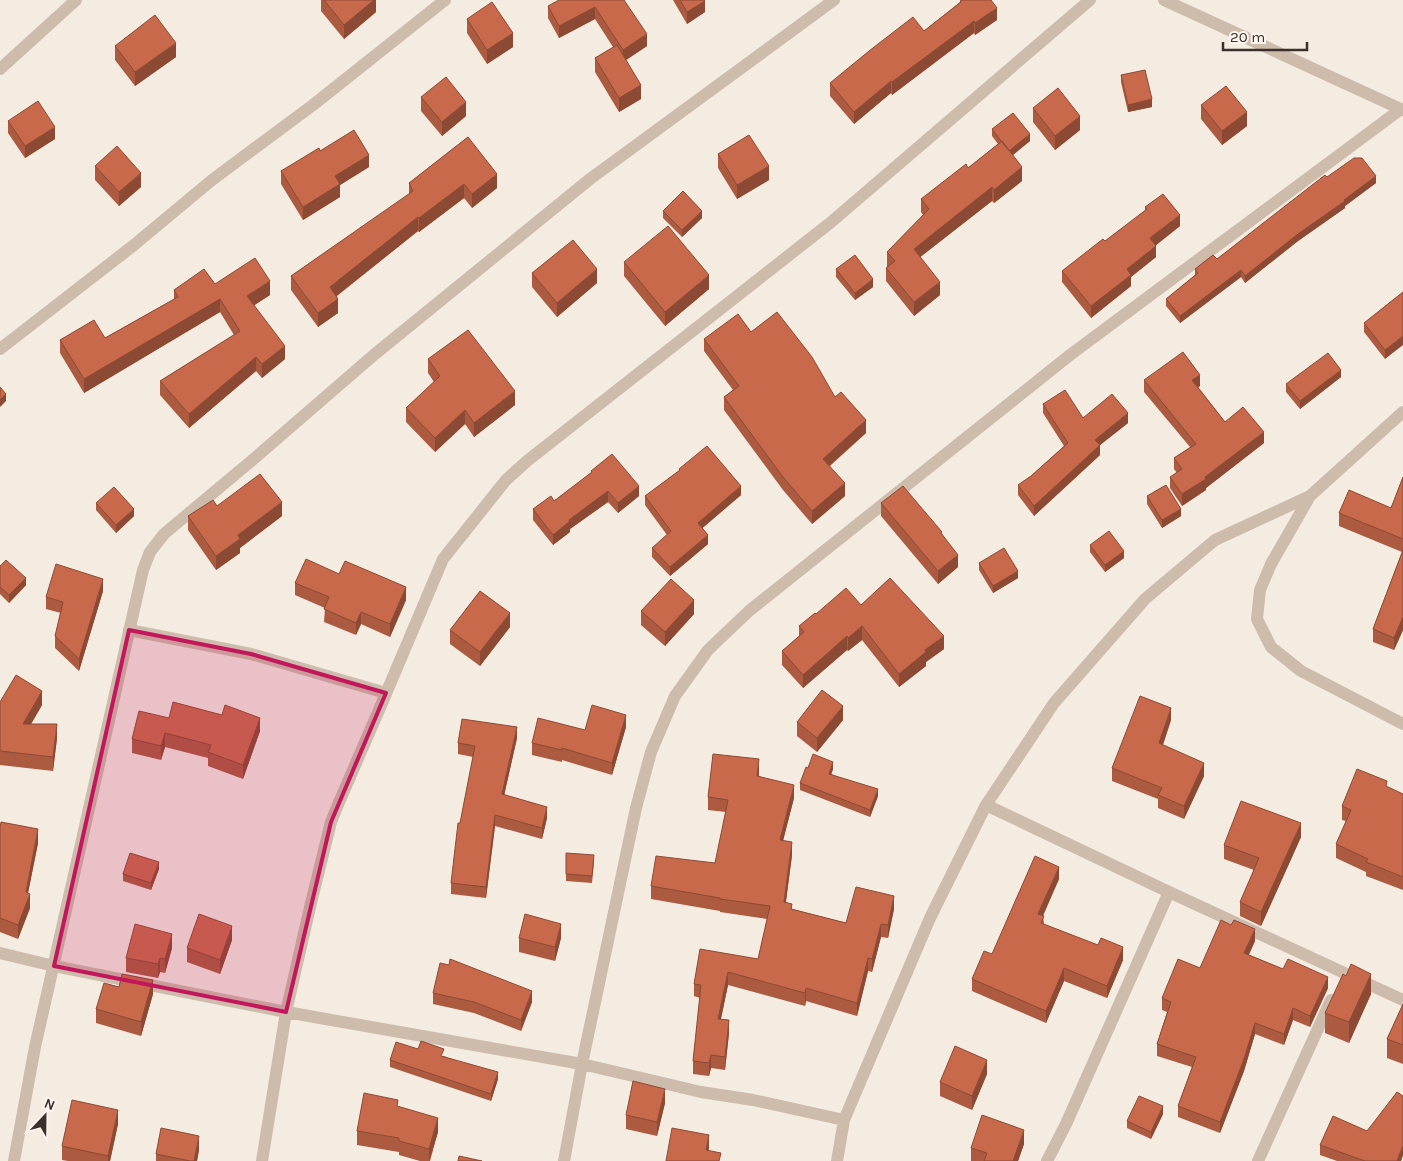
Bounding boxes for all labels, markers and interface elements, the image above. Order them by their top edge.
scale bar [1223,20,1307,52]
text: 20 m [1230,28,1265,46]
north arrow [20,1091,70,1141]
text: N [42,1095,58,1114]

